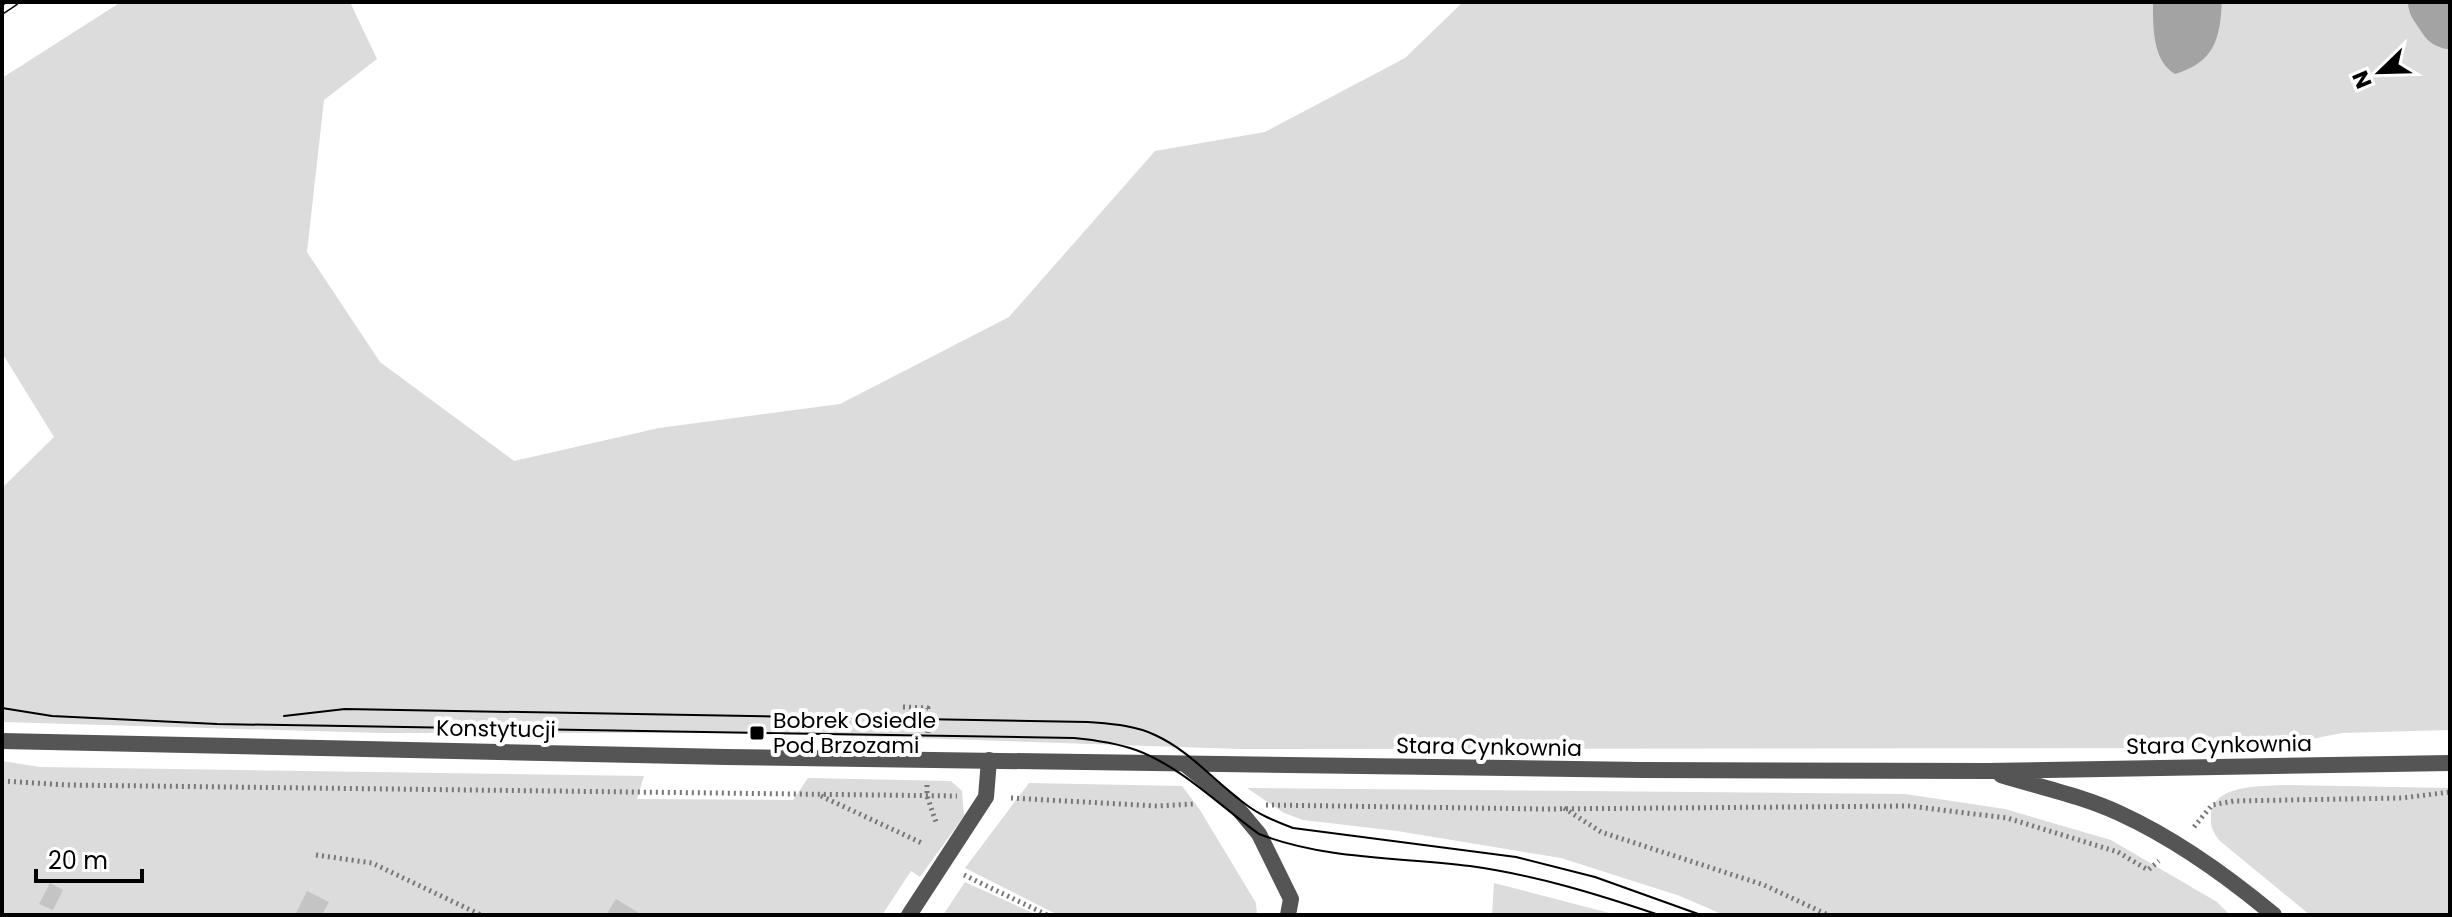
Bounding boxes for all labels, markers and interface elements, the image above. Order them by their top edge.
north arrow [2340,32,2420,112]
text: N [2345,66,2380,93]
place label: Bobrek Osiedle Pod Brzozami [773,705,936,761]
street label: Konstytucji [436,712,556,746]
marker: Bobrek Osiedle Pod Brzozami [748,724,766,742]
street label: Stara Cynkownia [2126,728,2312,762]
street label: Stara Cynkownia [1396,730,1582,764]
scale bar [36,833,142,883]
text: 20 m [48,844,108,877]

